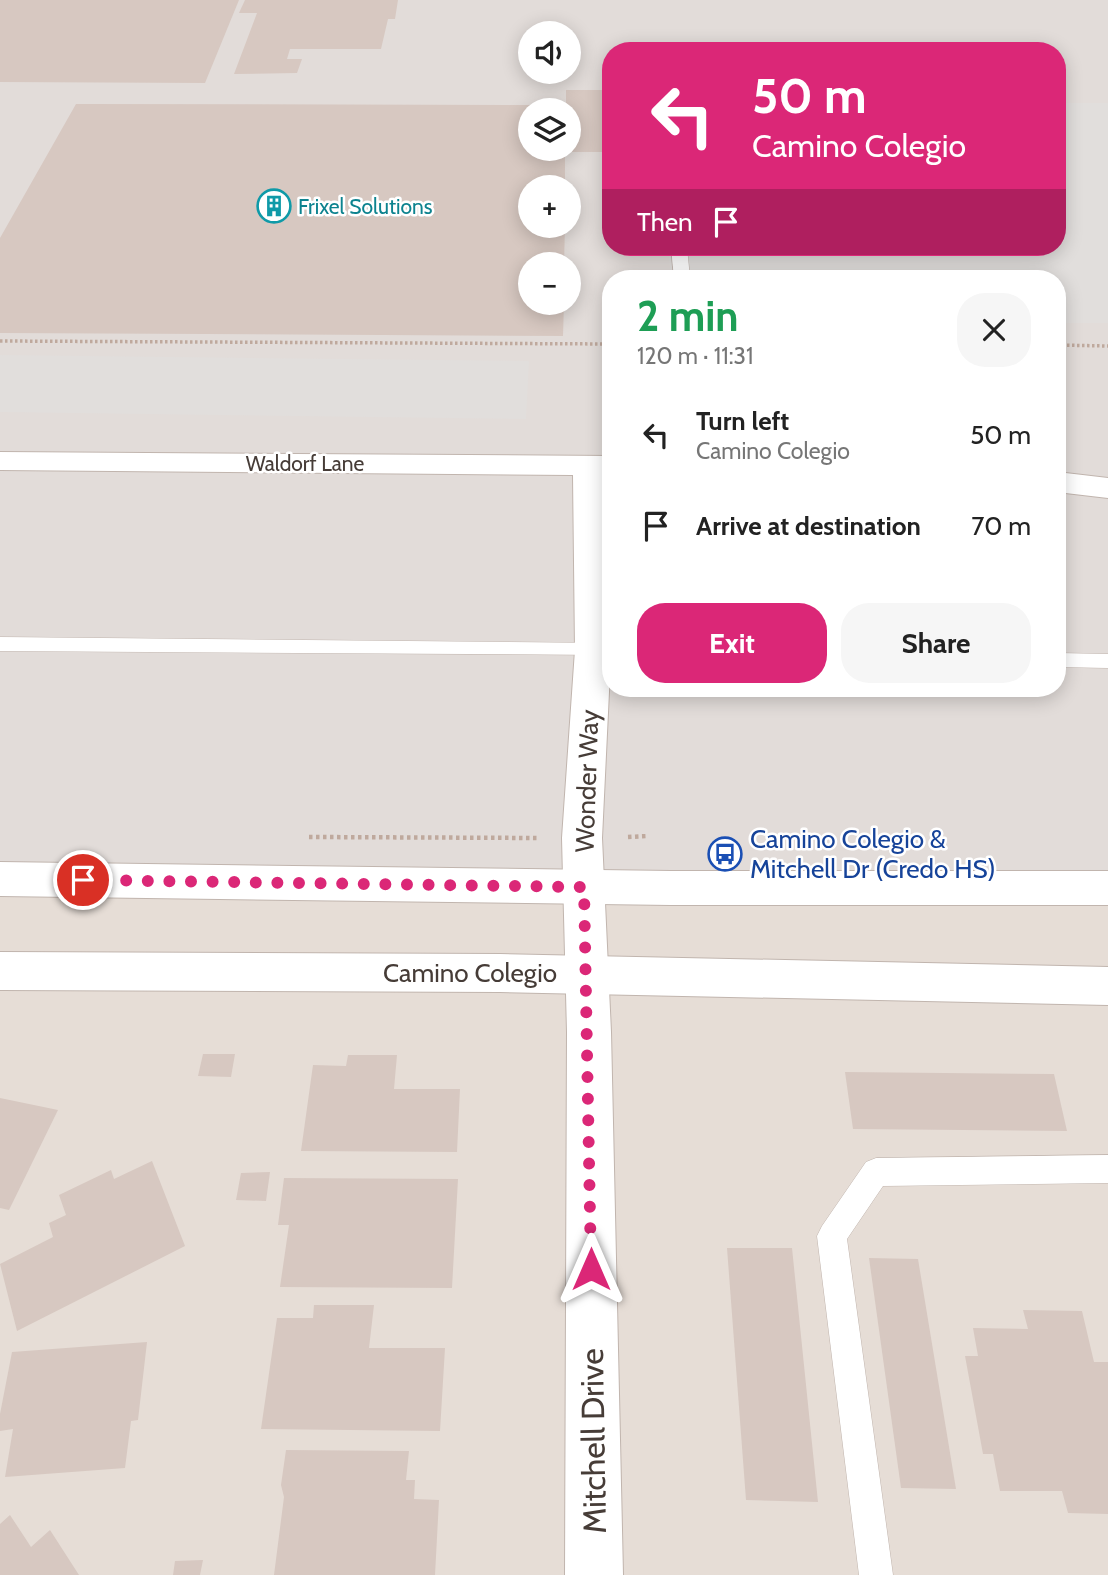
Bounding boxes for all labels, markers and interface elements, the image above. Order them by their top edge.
map controls [518,21,581,315]
button: sound [518,21,581,84]
text: 50 m [752,66,867,125]
icon: left [637,70,728,161]
button: layers [518,98,581,161]
text: Camino Colegio [752,126,966,165]
button: + [518,175,581,238]
building icon: Frixel Solutions [255,187,293,225]
place label: Frixel Solutions [298,194,433,219]
icon: arrive [707,203,745,241]
text: Then [637,206,693,238]
button: − [518,252,581,315]
text: 2 min [637,290,738,342]
button: close [957,293,1031,367]
text: 120 m · 11:31 [637,342,754,370]
text: Turn left [696,405,789,437]
icon: left [637,416,675,454]
text: 50 m [970,419,1031,451]
text: Camino Colegio [696,437,850,465]
street label: Waldorf Lane [246,451,365,476]
icon: arrive [637,507,675,545]
text: Arrive at destination [696,510,921,542]
text: 70 m [971,510,1031,542]
button: Exit [637,603,827,683]
button: Share [841,603,1031,683]
street label: Wonder Way [569,709,605,853]
place label: Camino Colegio & Mitchell Dr (Credo HS) [750,823,996,885]
bus stop icon: Camino Colegio & Mitchell Dr (Credo HS) [706,835,744,873]
pin [53,850,113,910]
icon: arrive [64,861,102,899]
street label: Camino Colegio [383,957,557,989]
position arrow [554,1232,628,1306]
street label: Mitchell Drive [572,1348,614,1534]

